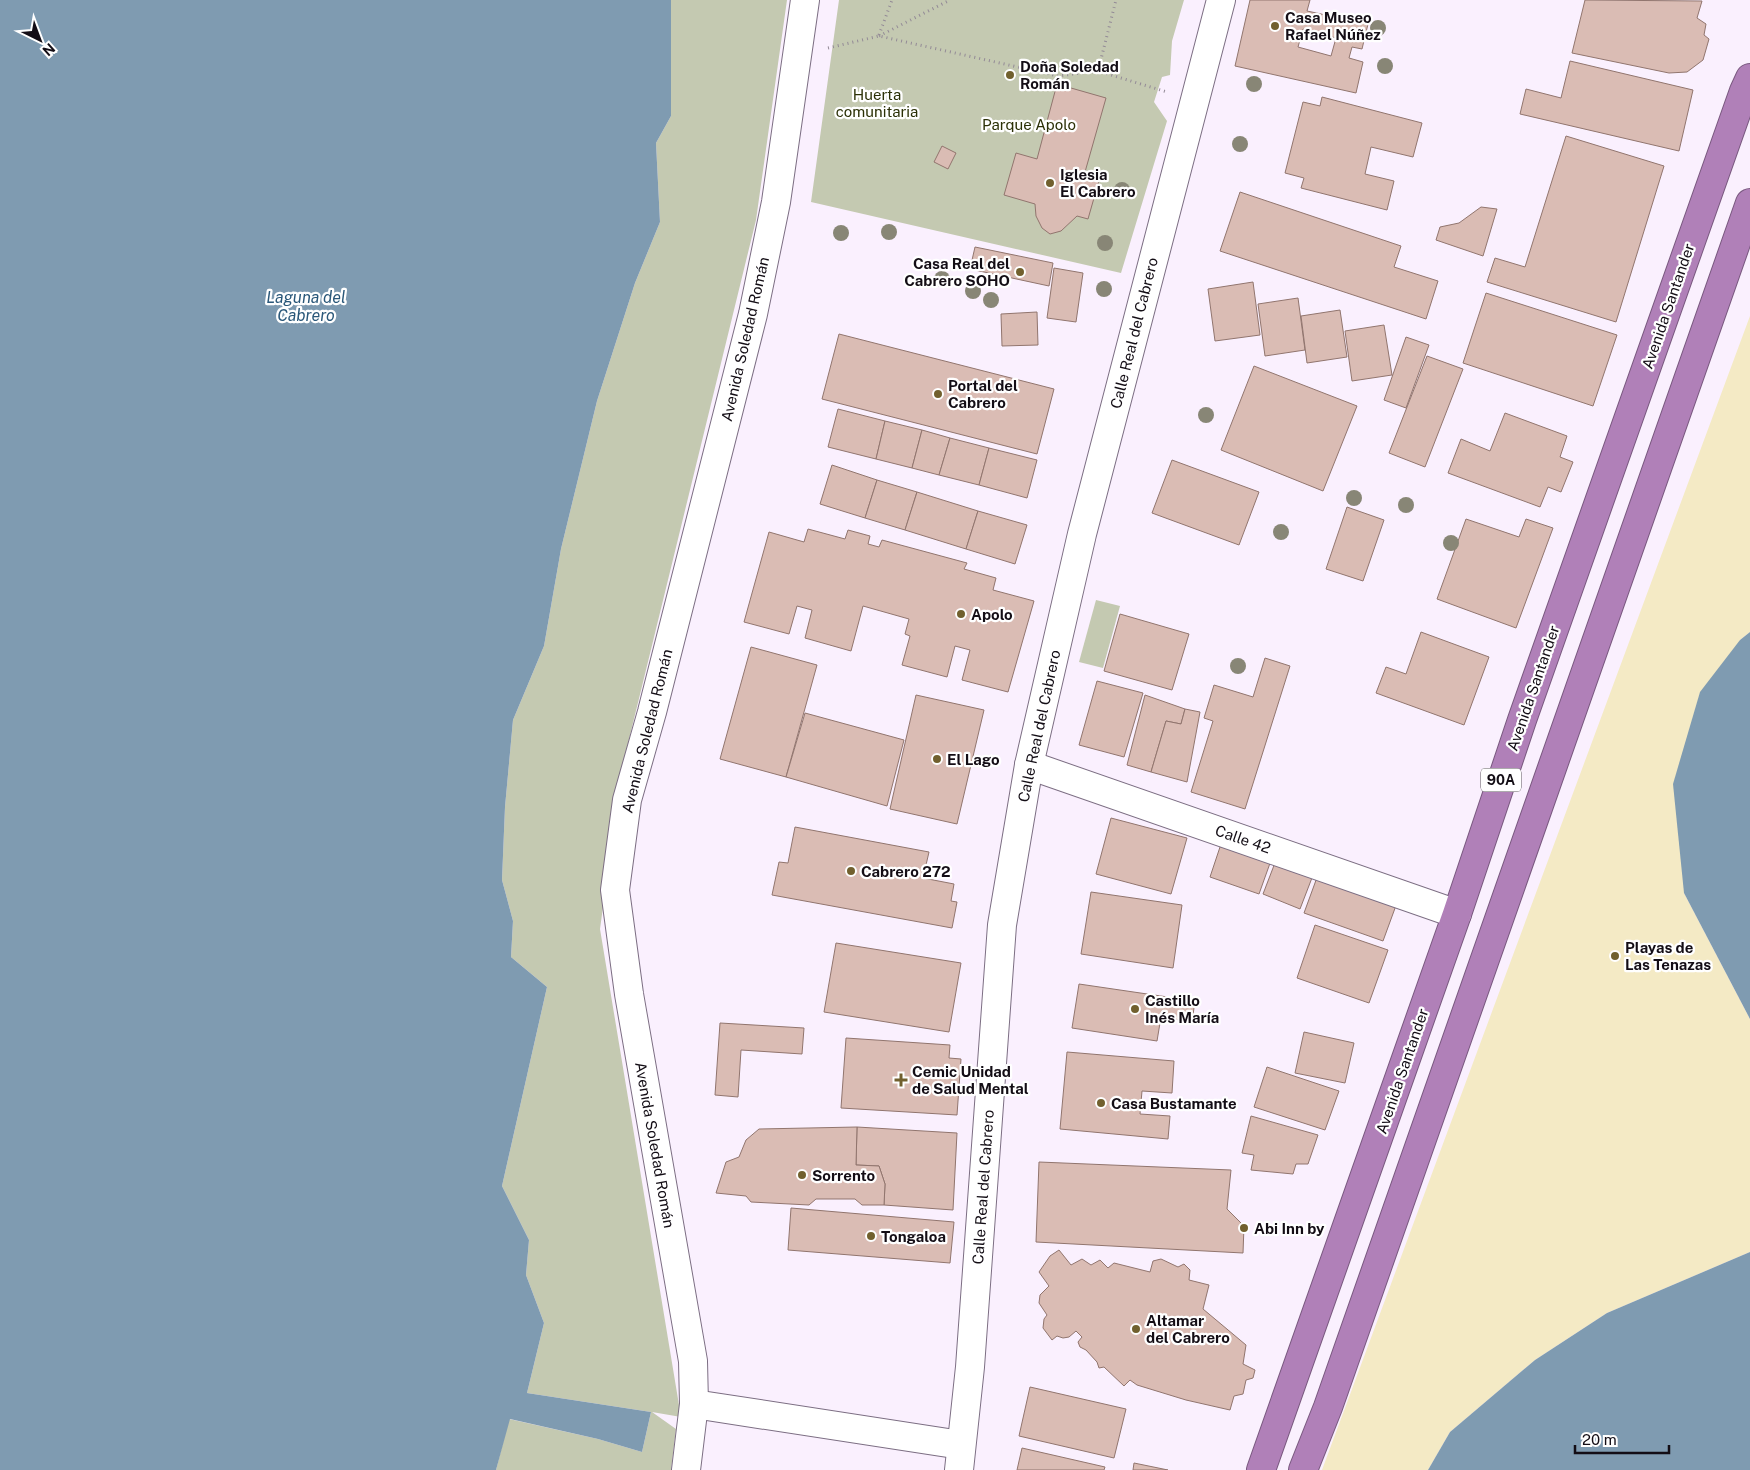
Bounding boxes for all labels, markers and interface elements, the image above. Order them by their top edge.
place label: Casa Museo Rafael Núñez [1285,9,1381,43]
north arrow [15,15,65,65]
marker: Casa Museo Rafael Núñez [1269,20,1281,32]
text: N [39,40,58,59]
place label: Doña Soledad Román [1020,58,1119,92]
marker: Doña Soledad Román [1004,69,1016,81]
park label: Huerta comunitaria [836,86,918,120]
park label: Parque Apolo [982,116,1076,133]
place label: Iglesia El Cabrero [1060,166,1136,200]
marker: Iglesia El Cabrero [1044,177,1056,189]
street label: Avenida Santander [1639,241,1697,371]
street label: Avenida Soledad Román [718,255,772,423]
place label: Casa Real del Cabrero SOHO [904,255,1010,289]
street label: Calle Real del Cabrero [1107,256,1161,410]
marker: Casa Real del Cabrero SOHO [1014,266,1026,278]
water label: Laguna del Cabrero [266,288,346,325]
place label: Portal del Cabrero [948,377,1018,411]
marker: Portal del Cabrero [932,388,944,400]
place label: Apolo [971,606,1013,623]
marker: Apolo [955,608,967,620]
street label: Avenida Santander [1504,623,1562,753]
street label: Avenida Soledad Román [618,647,676,815]
street label: Calle Real del Cabrero [1015,648,1063,804]
place label: El Lago [947,751,1000,768]
marker: El Lago [931,753,943,765]
road number: 90A [1481,768,1521,792]
street label: Calle 42 [1213,822,1273,856]
place label: Cabrero 272 [861,863,951,880]
marker: Cabrero 272 [845,865,857,877]
place label: Playas de Las Tenazas [1625,939,1711,973]
marker: Playas de Las Tenazas [1609,950,1621,962]
place label: Castillo Inés María [1145,992,1219,1026]
marker: Castillo Inés María [1129,1003,1141,1015]
street label: Avenida Santander [1373,1006,1431,1136]
street label: Avenida Soledad Román [632,1061,678,1229]
place label: Cemic Unidad de Salud Mental [912,1063,1029,1097]
marker: Cemic Unidad de Salud Mental [894,1073,908,1087]
place label: Casa Bustamante [1111,1095,1237,1112]
marker: Casa Bustamante [1095,1097,1107,1109]
street label: Calle Real del Cabrero [969,1109,997,1265]
place label: Sorrento [812,1167,876,1184]
marker: Sorrento [796,1169,808,1181]
place label: Abi Inn by [1254,1220,1325,1237]
marker: Abi Inn by [1238,1222,1250,1234]
place label: Tongaloa [881,1228,946,1245]
marker: Tongaloa [865,1230,877,1242]
place label: Altamar del Cabrero [1146,1312,1230,1346]
marker: Altamar del Cabrero [1130,1323,1142,1335]
scale bar [1575,1422,1669,1454]
text: 20 m [1582,1431,1617,1448]

